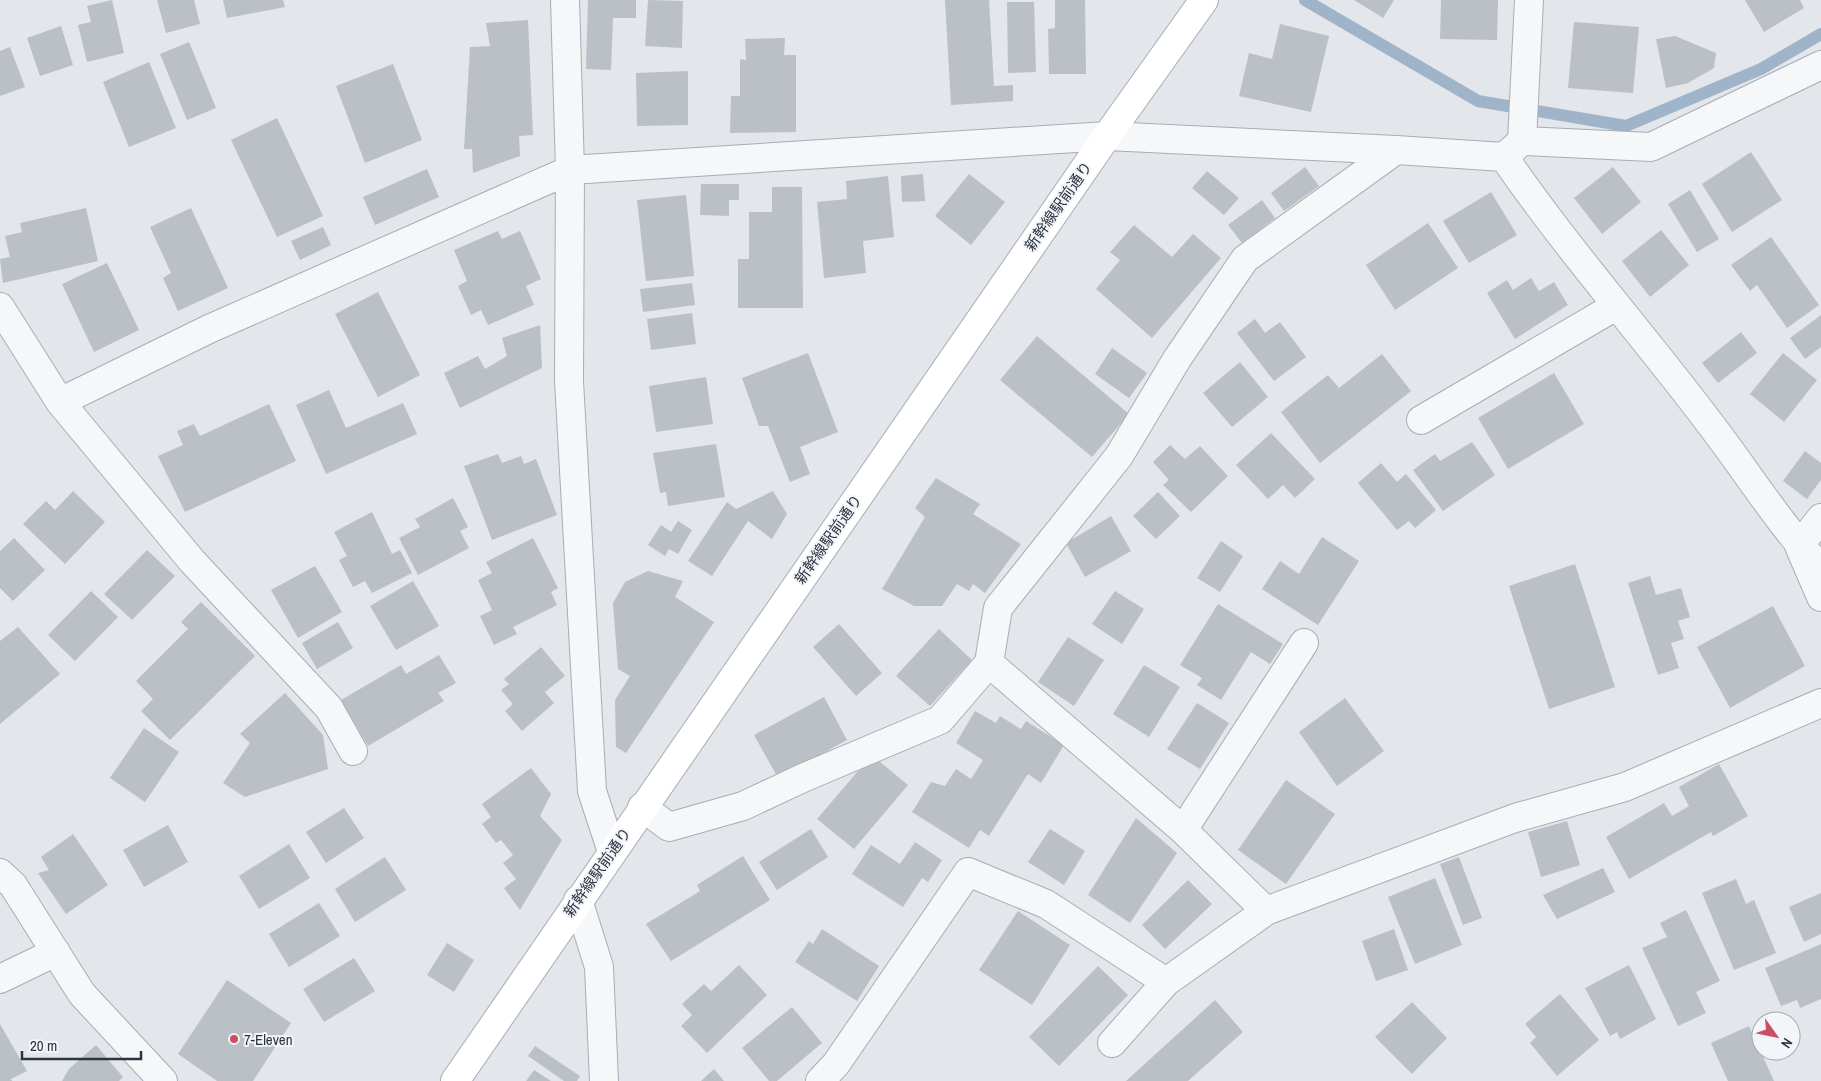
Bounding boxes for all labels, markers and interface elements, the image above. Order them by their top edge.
street label: 新幹線駅前通り [1019,157,1097,255]
street label: 新幹線駅前通り [789,490,867,588]
street label: 新幹線駅前通り [558,823,636,921]
north arrow [1751,1011,1801,1061]
scale bar [22,1028,141,1060]
place label: 7-Eleven [244,1029,293,1050]
marker: 7-Eleven [228,1033,240,1045]
text: 20 m [30,1035,57,1056]
text: N [1777,1035,1797,1051]

